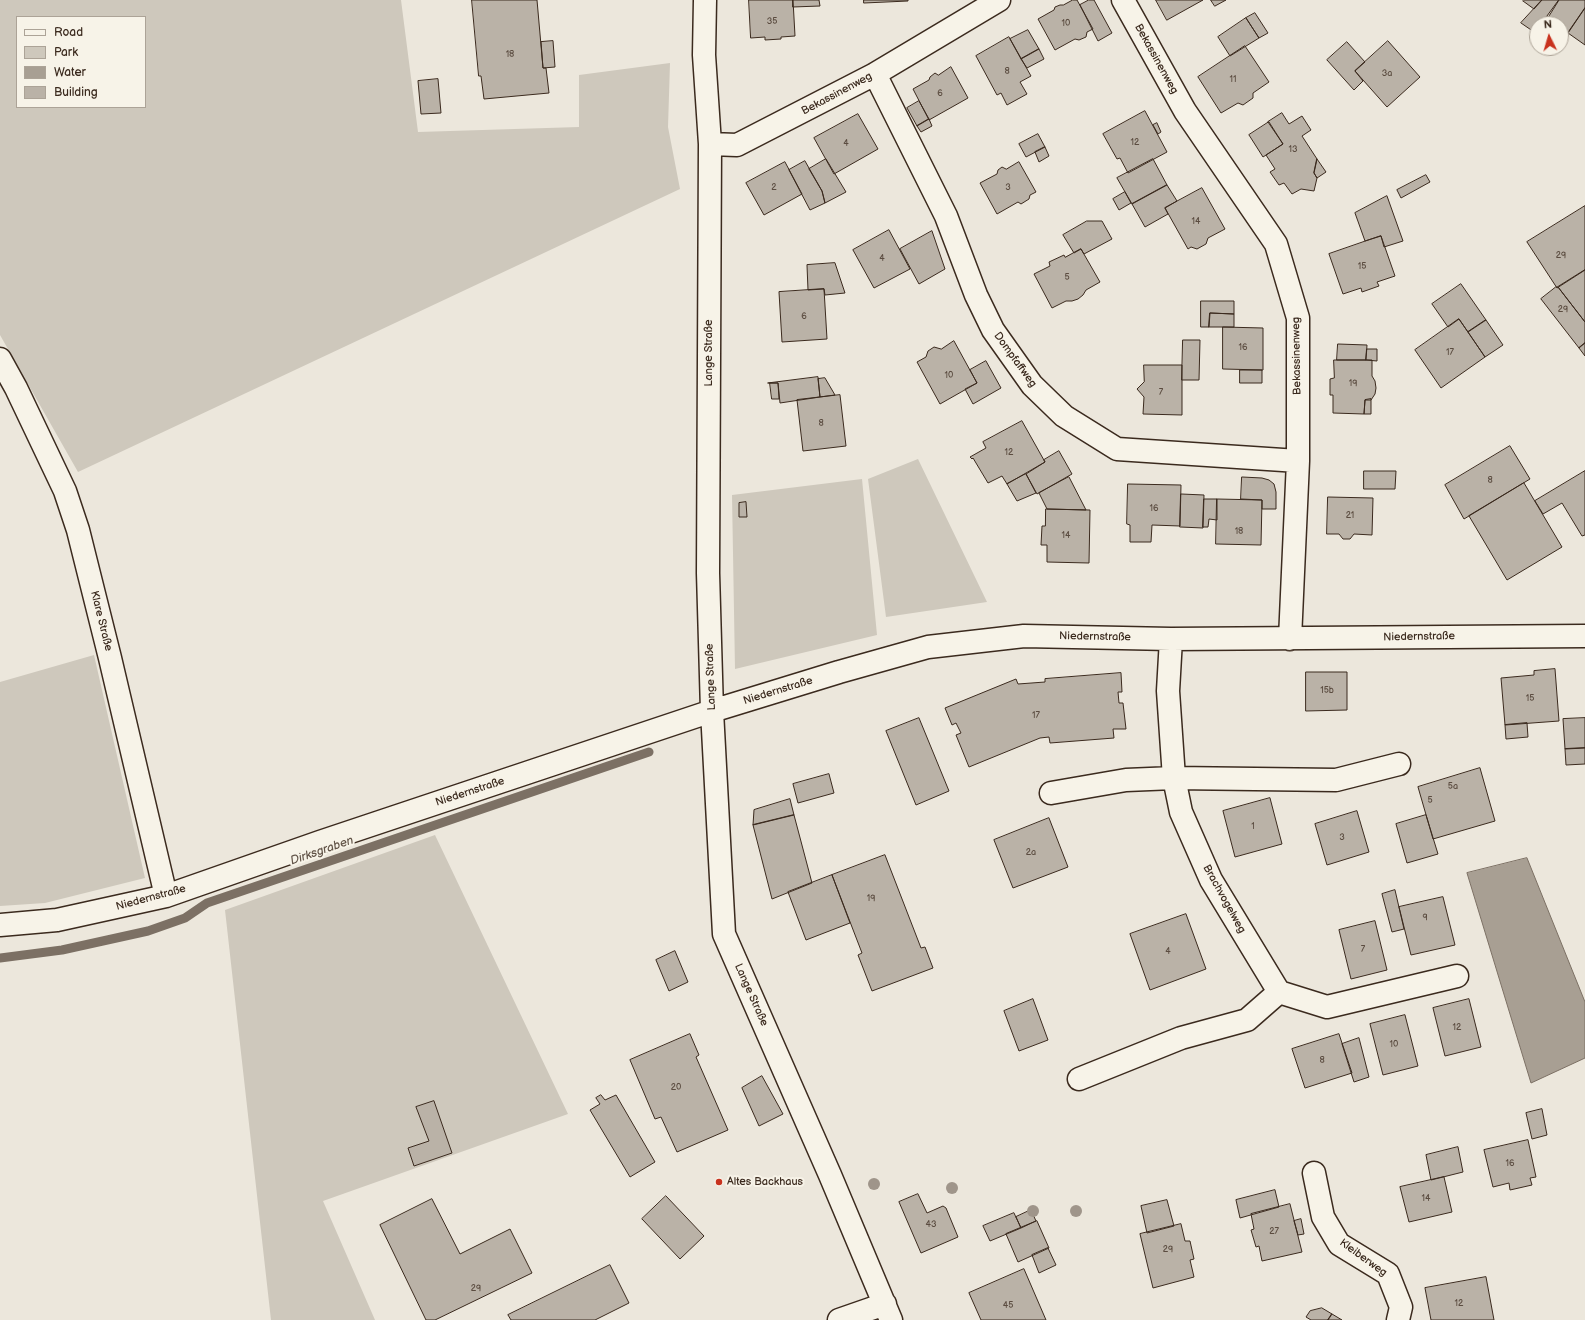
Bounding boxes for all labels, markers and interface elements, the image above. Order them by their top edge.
legend [16,16,146,108]
north arrow [1529,16,1569,56]
house number: 35 [767,17,777,27]
text: N [1543,18,1553,31]
house number: 10 [1062,19,1070,29]
street label: Bekassinenweg [1131,22,1181,96]
text: Road [54,25,83,40]
text: Park [54,45,78,60]
house number: 18 [506,50,514,60]
text: Water [54,65,86,80]
house number: 8 [1004,67,1010,77]
house number: 3a [1382,69,1392,79]
street label: Bekassinenweg [799,70,875,118]
house number: 11 [1230,75,1236,85]
text: Building [54,85,98,100]
house number: 6 [937,89,943,99]
house number: 12 [1131,138,1139,148]
house number: 4 [843,139,849,149]
house number: 13 [1288,145,1298,155]
house number: 2 [771,183,777,193]
house number: 3 [1005,183,1011,193]
house number: 14 [1192,217,1200,227]
house number: 29 [1556,251,1566,261]
house number: 4 [879,254,885,264]
house number: 15 [1358,262,1366,272]
house number: 5 [1064,273,1070,283]
house number: 29 [1558,305,1568,315]
house number: 6 [801,312,807,322]
street label: Bekassinenweg [1290,317,1304,395]
street label: Lange Straße [702,320,716,386]
street label: Dompfaffweg [991,330,1039,390]
house number: 16 [1239,343,1247,353]
house number: 17 [1446,348,1454,358]
house number: 10 [945,371,953,381]
house number: 19 [1349,379,1357,389]
house number: 7 [1159,388,1163,398]
house number: 8 [818,419,824,429]
house number: 12 [1005,448,1013,458]
house number: 8 [1487,476,1493,486]
house number: 16 [1150,504,1158,514]
house number: 21 [1346,511,1354,521]
house number: 18 [1235,527,1243,537]
house number: 14 [1062,531,1070,541]
street label: Klare Straße [87,590,115,652]
street label: Niedernstraße [1059,630,1131,644]
street label: Niedernstraße [1383,630,1455,644]
street label: Lange Straße [703,643,719,711]
street label: Niedernstraße [742,674,814,708]
house number: 15b [1320,686,1334,696]
house number: 15 [1526,694,1534,704]
house number: 17 [1032,711,1040,721]
street label: Niedernstraße [434,775,506,809]
house number: 5a [1448,782,1458,792]
house number: 5 [1427,796,1433,806]
house number: 1 [1251,822,1255,832]
water label: Dirksgraben [289,833,355,869]
house number: 3 [1339,833,1345,843]
house number: 2a [1026,848,1036,858]
street label: Brachvogelweg [1200,862,1248,936]
street label: Niedernstraße [115,882,187,914]
house number: 19 [867,894,875,904]
house number: 9 [1422,913,1428,923]
house number: 7 [1361,945,1365,955]
house number: 4 [1165,947,1171,957]
street label: Lange Straße [731,962,771,1028]
house number: 12 [1453,1023,1461,1033]
house number: 10 [1390,1040,1398,1050]
house number: 8 [1319,1056,1325,1066]
house number: 20 [671,1083,681,1093]
house number: 16 [1506,1159,1514,1169]
place label: Altes Backhaus [727,1175,803,1189]
marker: Altes Backhaus [714,1177,724,1187]
house number: 14 [1422,1194,1430,1204]
house number: 43 [925,1220,937,1230]
house number: 27 [1269,1227,1279,1237]
street label: Kleiberweg [1337,1236,1389,1280]
house number: 29 [1163,1245,1173,1255]
house number: 29 [471,1284,481,1294]
house number: 12 [1455,1299,1463,1309]
house number: 45 [1003,1301,1013,1311]

